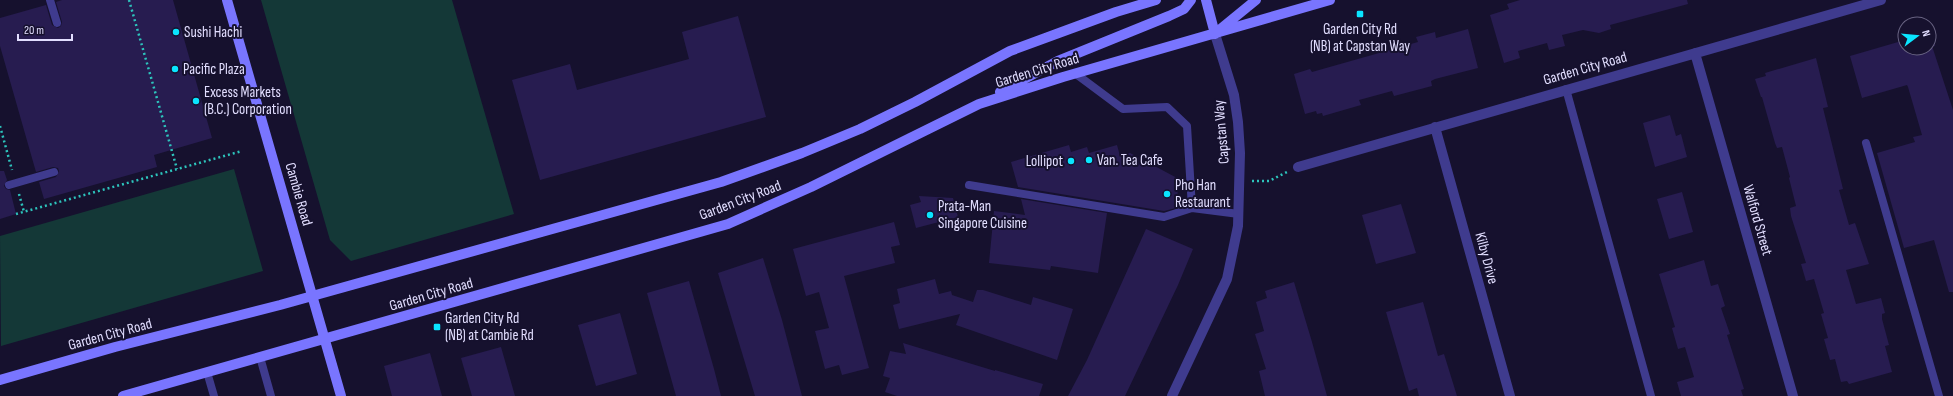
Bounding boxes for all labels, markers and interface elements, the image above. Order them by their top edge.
marker: Garden City Rd (NB) at Capstan Way [1355,9,1365,19]
scale bar [18,16,72,42]
north arrow [1897,16,1937,56]
place label: Garden City Rd (NB) at Capstan Way [1310,20,1410,56]
text: 20 m [24,23,44,38]
place label: Sushi Hachi [184,23,242,42]
marker: Sushi Hachi [171,27,181,37]
text: N [1919,29,1933,38]
street label: Garden City Road [1541,47,1629,89]
street label: Garden City Road [993,49,1081,92]
place label: Pacific Plaza [183,60,245,79]
marker: Pacific Plaza [170,64,180,74]
place label: Excess Markets (B.C.) Corporation [204,83,292,119]
marker: Excess Markets (B.C.) Corporation [191,96,201,106]
street label: Capstan Way [1209,99,1234,165]
place label: Van. Tea Cafe [1097,151,1163,170]
place label: Lollipot [1026,152,1063,171]
marker: Van. Tea Cafe [1084,155,1094,165]
marker: Lollipot [1066,156,1076,166]
street label: Cambie Road [280,160,317,228]
street label: Garden City Road [697,176,784,225]
place label: Pho Han Restaurant [1175,176,1231,212]
street label: Walford Street [1738,183,1777,258]
marker: Pho Han Restaurant [1162,189,1172,199]
place label: Prata-Man Singapore Cuisine [938,197,1027,233]
marker: Prata-Man Singapore Cuisine [925,210,935,220]
street label: Kilby Drive [1470,230,1503,286]
street label: Garden City Road [387,273,475,315]
place label: Garden City Rd (NB) at Cambie Rd [445,309,534,345]
street label: Garden City Road [66,314,154,355]
marker: Garden City Rd (NB) at Cambie Rd [432,322,442,332]

